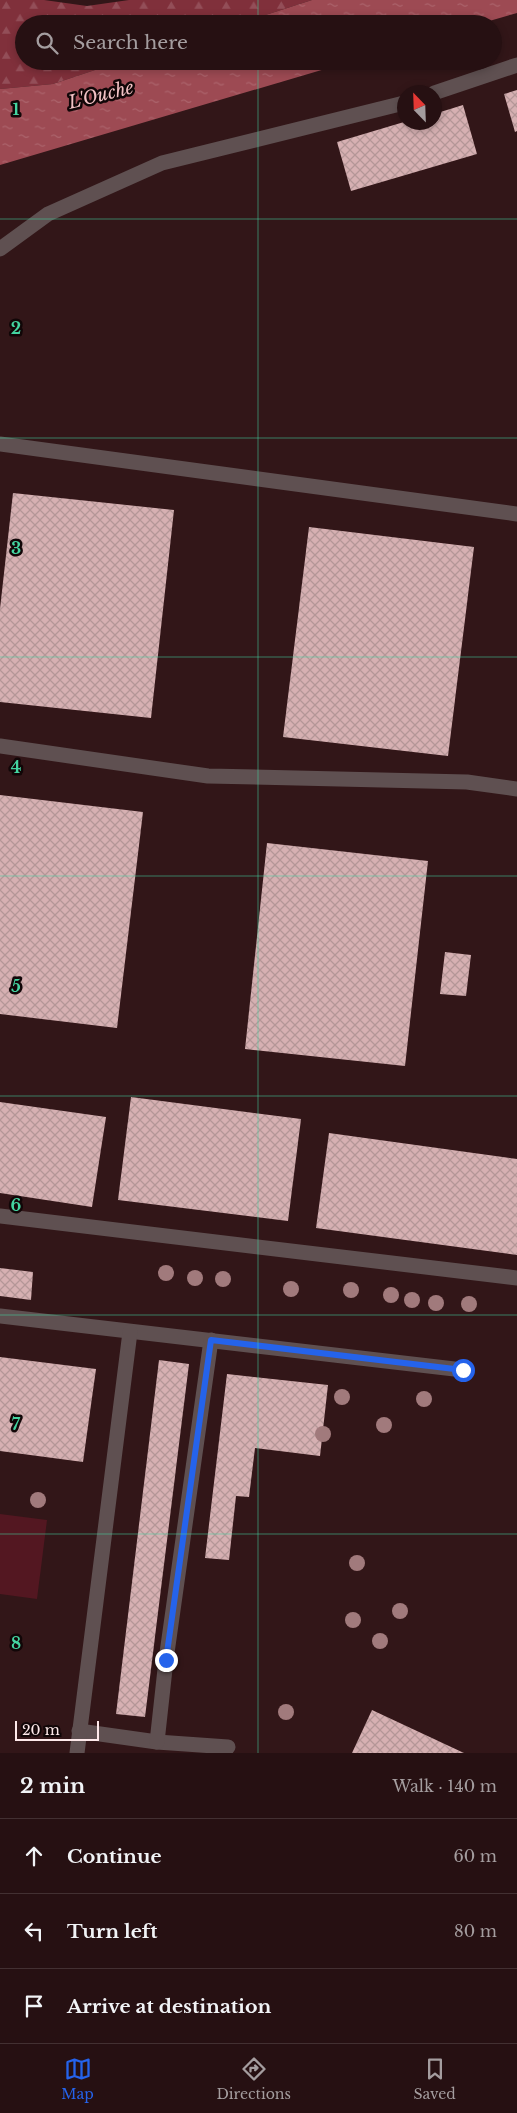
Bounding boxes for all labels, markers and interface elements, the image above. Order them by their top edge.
search box [15,15,502,70]
icon: search [33,29,61,57]
text: Search here [73,31,188,54]
water label: L'Ouche [65,76,136,114]
north arrow [397,85,442,130]
text: 1 [13,99,20,119]
text: 2 [11,318,21,338]
text: 3 [11,538,21,558]
text: 4 [11,757,21,777]
text: 5 [11,976,21,996]
text: 6 [11,1195,22,1215]
route start [452,1359,475,1382]
text: 7 [12,1414,21,1434]
text: 8 [11,1633,21,1653]
route end [155,1649,178,1672]
scale bar [15,1718,99,1741]
text: 20 m [22,1721,60,1739]
text: 2 min [20,1773,85,1799]
text: Walk · 140 m [392,1776,497,1796]
icon: ahead [20,1842,48,1870]
text: Continue [67,1845,162,1868]
text: 60 m [454,1846,497,1866]
icon: left [20,1917,48,1945]
text: Turn left [67,1920,158,1943]
text: 80 m [454,1921,497,1941]
icon: arrive [20,1992,48,2020]
text: Arrive at destination [67,1995,271,2018]
tab: Map [61,2055,94,2103]
tab: Directions [216,2055,291,2103]
tab: Saved [413,2055,456,2103]

